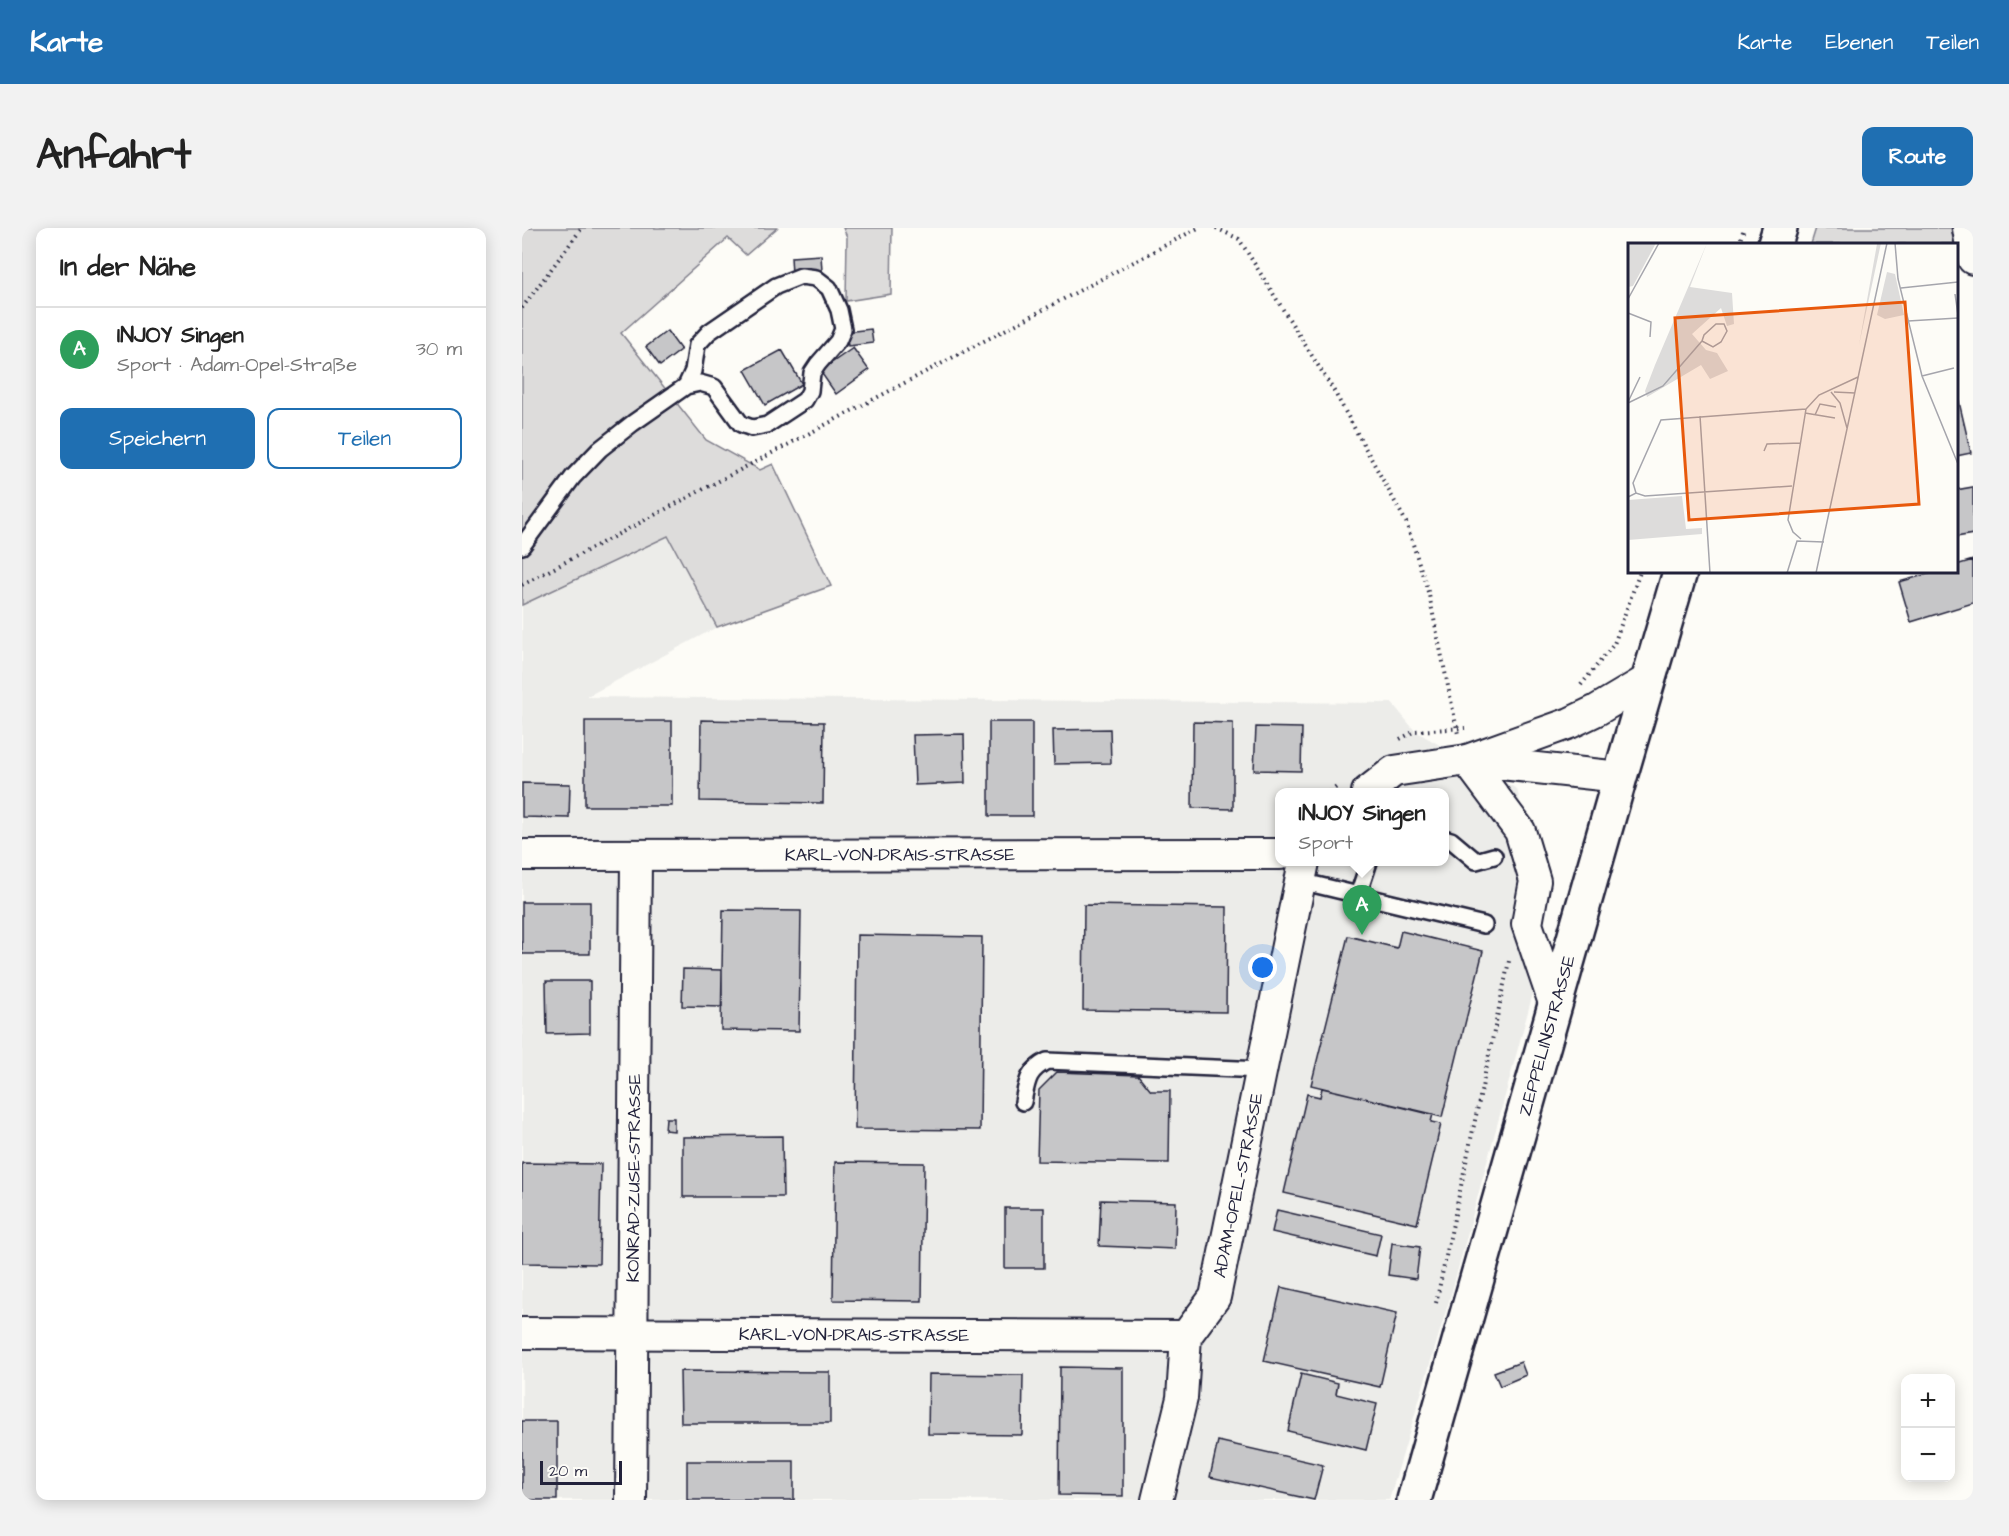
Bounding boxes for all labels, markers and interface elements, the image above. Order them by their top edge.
text: Karte [30,23,103,62]
text: Karte [1737,28,1792,57]
text: Ebenen [1825,28,1893,57]
text: Teilen [1926,28,1979,57]
text: Anfahrt [36,127,191,185]
button: Route [1862,127,1973,186]
inset map [1628,243,1958,573]
text: In der Nähe [60,249,196,285]
text: INJOY Singen [117,320,244,351]
text: A [73,335,86,363]
text: 30 m [416,335,462,363]
text: Sport · Adam-Opel-Straße [117,351,357,379]
button: Speichern [60,408,255,469]
button: Teilen [267,408,462,469]
popup [1275,788,1449,866]
text: INJOY Singen [1299,798,1425,829]
text: Sport [1299,829,1353,857]
street label: KARL-VON-DRAIS-STRASSE [785,842,1016,868]
pin: A [1342,886,1382,935]
street label: ZEPPELINSTRASSE [1512,952,1582,1119]
your location [1248,953,1277,982]
street label: KONRAD-ZUSE-STRASSE [621,1073,647,1283]
street label: ADAM-OPEL-STRASSE [1207,1090,1270,1280]
street label: KARL-VON-DRAIS-STRASSE [739,1322,970,1348]
map controls [1901,1374,1955,1482]
button: + [1901,1374,1955,1428]
button: − [1901,1428,1955,1482]
scale bar [540,1458,622,1486]
text: 20 m [549,1460,587,1482]

